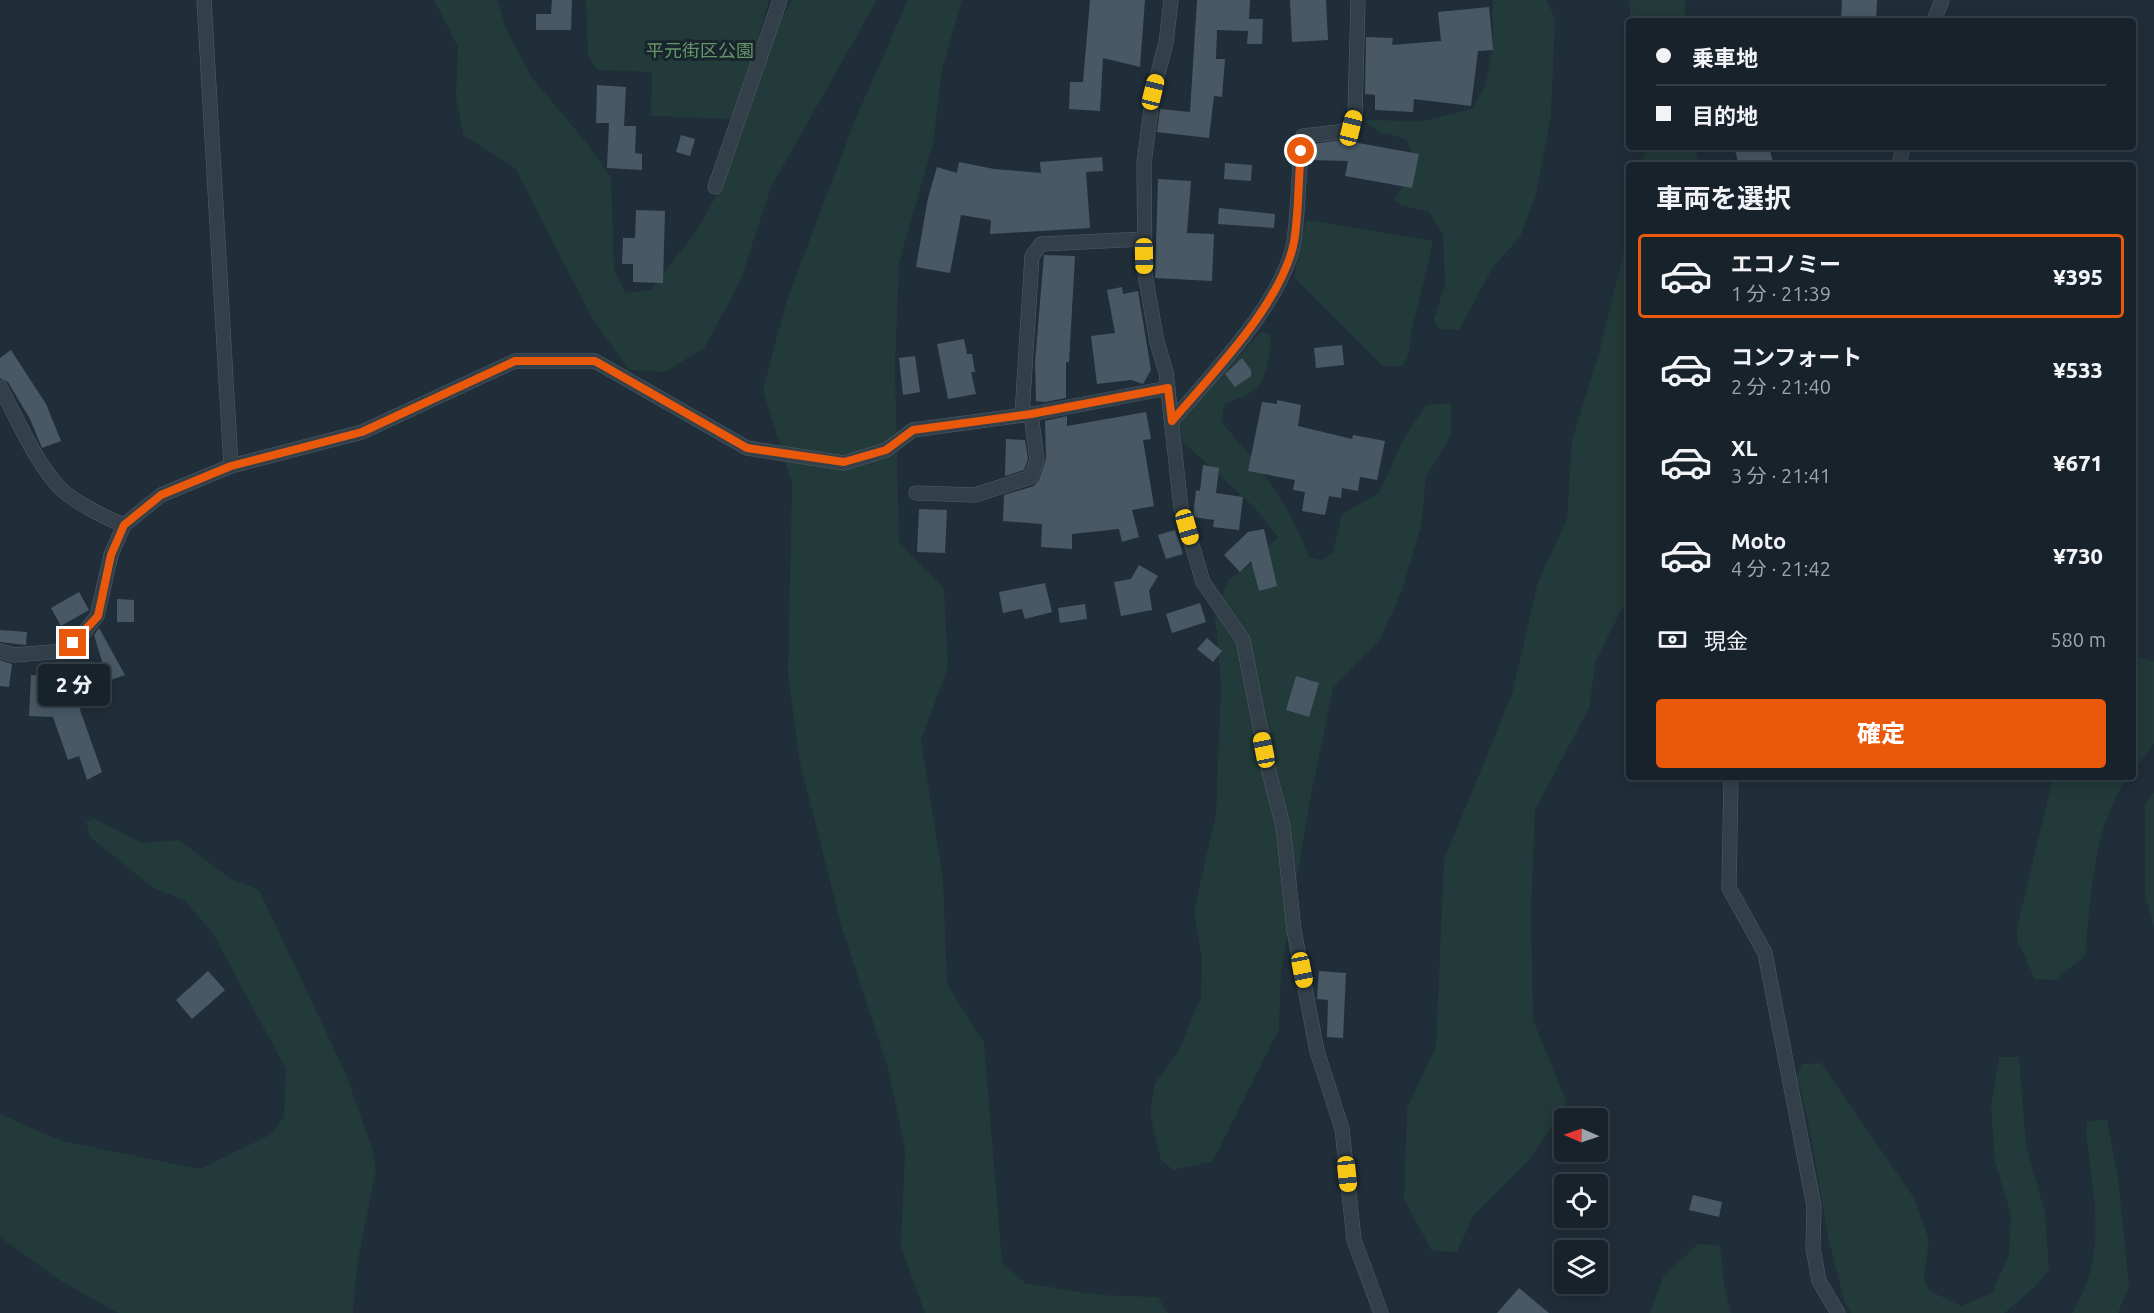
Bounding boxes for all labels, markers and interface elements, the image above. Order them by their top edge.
park label: 平元街区公園 [646,40,754,60]
text: 乗車地 [1692,45,1758,70]
car [1140,72,1166,112]
text: 目的地 [1692,103,1758,128]
car [1338,108,1364,148]
route start [1287,137,1314,164]
text: 車両を選択 [1656,183,1791,213]
car [1135,238,1153,274]
icon: car [1659,249,1713,303]
text: エコノミー [1731,251,1841,276]
text: ¥395 [2053,264,2103,289]
text: 1 分 · 21:39 [1731,282,1831,305]
icon: car [1659,342,1713,396]
text: コンフォート [1731,344,1862,369]
text: ¥533 [2053,357,2103,382]
text: 2 分 · 21:40 [1731,375,1831,398]
icon: car [1659,435,1713,489]
text: XL [1731,435,1758,460]
text: ¥671 [2053,450,2103,475]
text: 3 分 · 21:41 [1731,464,1831,487]
car [1173,507,1201,547]
icon: car [1659,528,1713,582]
text: Moto [1731,528,1786,553]
text: ¥730 [2053,543,2103,568]
text: 4 分 · 21:42 [1731,557,1831,580]
icon: cash [1656,623,1689,656]
text: 現金 [1704,628,1748,653]
text: 580 m [2050,628,2106,651]
route end [59,629,86,656]
callout: 2 分 [37,664,109,706]
text: 2 分 [56,673,92,696]
button: 確定 [1656,699,2106,768]
car [1252,731,1276,769]
car [1290,951,1314,989]
north arrow [1554,1108,1608,1162]
map controls [1554,1108,1608,1294]
car [1336,1155,1358,1193]
button: locate [1554,1174,1608,1228]
button: layers [1554,1240,1608,1294]

